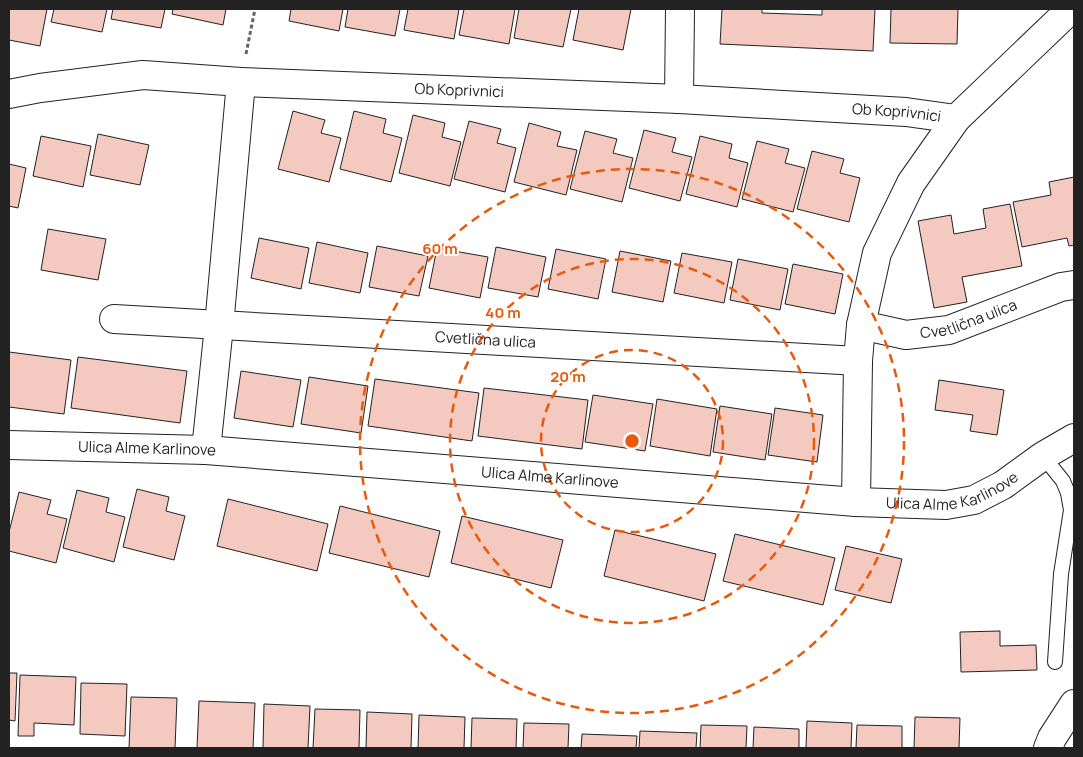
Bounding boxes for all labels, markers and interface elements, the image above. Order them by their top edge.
street label: Ob Koprivnici [414,78,504,102]
street label: Ob Koprivnici [851,98,943,127]
text: 60 m [422,238,458,259]
street label: Cvetlična ulica [919,294,1020,343]
text: 40 m [485,302,521,323]
street label: Cvetlična ulica [434,326,536,353]
text: 20 m [550,366,586,387]
centre of rings [623,432,641,450]
street label: Ulica Alme Karlinove [78,436,217,461]
street label: Ulica Alme Karlinove [480,461,620,493]
street label: Ulica Alme Karlinove [886,466,1023,515]

